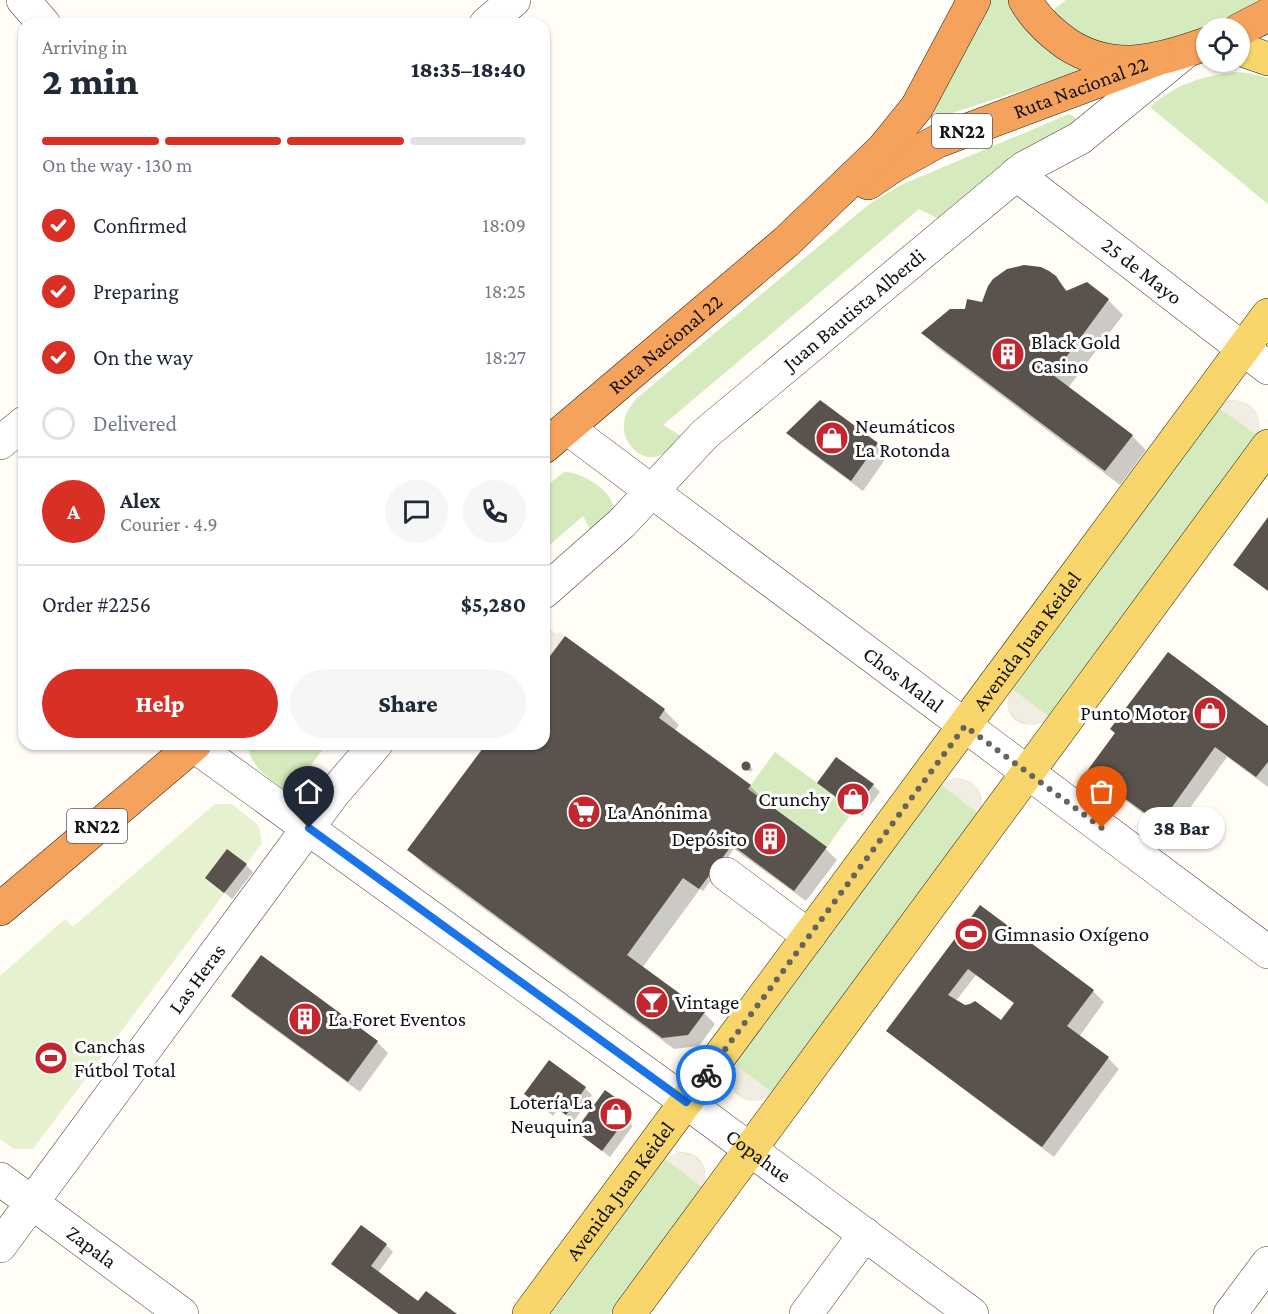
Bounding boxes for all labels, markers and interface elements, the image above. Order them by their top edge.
map controls [1196,18,1250,72]
button: locate [1196,18,1250,72]
text: Arriving in [42,36,127,58]
street label: Ruta Nacional 22 [1010,52,1151,124]
text: 18:35–18:40 [411,57,526,82]
text: 2 min [42,59,138,102]
road number: RN22 [932,114,992,148]
text: On the way · 130 m [42,154,192,176]
icon: check [42,209,75,242]
text: Confirmed [93,213,187,238]
text: 18:09 [483,214,526,236]
street label: 25 de Mayo [1097,232,1187,310]
street label: Juan Bautista Alberdi [777,243,930,377]
icon: check [42,275,75,308]
text: Preparing [93,279,179,304]
text: 18:25 [485,280,526,302]
street label: Ruta Nacional 22 [604,289,727,399]
place label: Black Gold Casino [1031,330,1121,378]
building icon: Black Gold Casino [990,336,1026,372]
icon: check [42,341,75,374]
text: On the way [93,345,193,370]
text: 18:27 [486,346,526,368]
text: Delivered [93,411,177,436]
place label: Neumáticos La Rotonda [855,414,955,462]
shop icon: Neumáticos La Rotonda [814,420,850,456]
button: chat [385,480,448,543]
button: phone [463,480,526,543]
text: Alex [120,488,161,513]
text: A [67,499,80,524]
text: Courier · 4.9 [120,513,218,535]
street label: Avenida Juan Keidel [968,567,1086,715]
text: Order #2256 [42,592,151,617]
text: $5,280 [461,592,526,617]
street label: Chos Malal [858,642,948,717]
button: Help [42,669,278,738]
button: Share [290,669,526,738]
shop icon: Punto Motor [1192,695,1228,731]
place label: Punto Motor [1080,701,1188,725]
pin [283,766,334,828]
pin [1076,766,1127,828]
icon: home [292,775,325,808]
icon: bag [1085,775,1118,808]
shop icon: Crunchy [835,781,871,817]
place label: Crunchy [758,787,830,811]
supermarket icon: La Anónima [566,794,602,830]
place label: La Anónima [607,800,708,824]
callout: 38 Bar [1138,807,1225,849]
road number: RN22 [67,809,127,843]
text: 38 Bar [1153,817,1210,839]
building icon: Depósito [752,821,788,857]
place label: Depósito [671,827,747,851]
sports icon: Gimnasio Oxígeno [953,916,989,952]
place label: Gimnasio Oxígeno [994,922,1149,946]
street label: Las Heras [163,939,230,1018]
bar icon: Vintage [634,984,670,1020]
place label: Vintage [675,990,739,1014]
building icon: La Foret Eventos [287,1001,323,1037]
place label: La Foret Eventos [328,1007,466,1031]
place label: Canchas Fútbol Total [74,1034,176,1082]
sports icon: Canchas Fútbol Total [33,1040,69,1076]
courier [676,1045,736,1105]
icon: bike [690,1059,723,1092]
place label: Lotería La Neuquina [509,1090,593,1138]
shop icon: Lotería La Neuquina [598,1096,634,1132]
street label: Avenida Juan Keidel [561,1117,679,1265]
street label: Copahue [721,1124,796,1188]
street label: Zapala [62,1220,122,1274]

